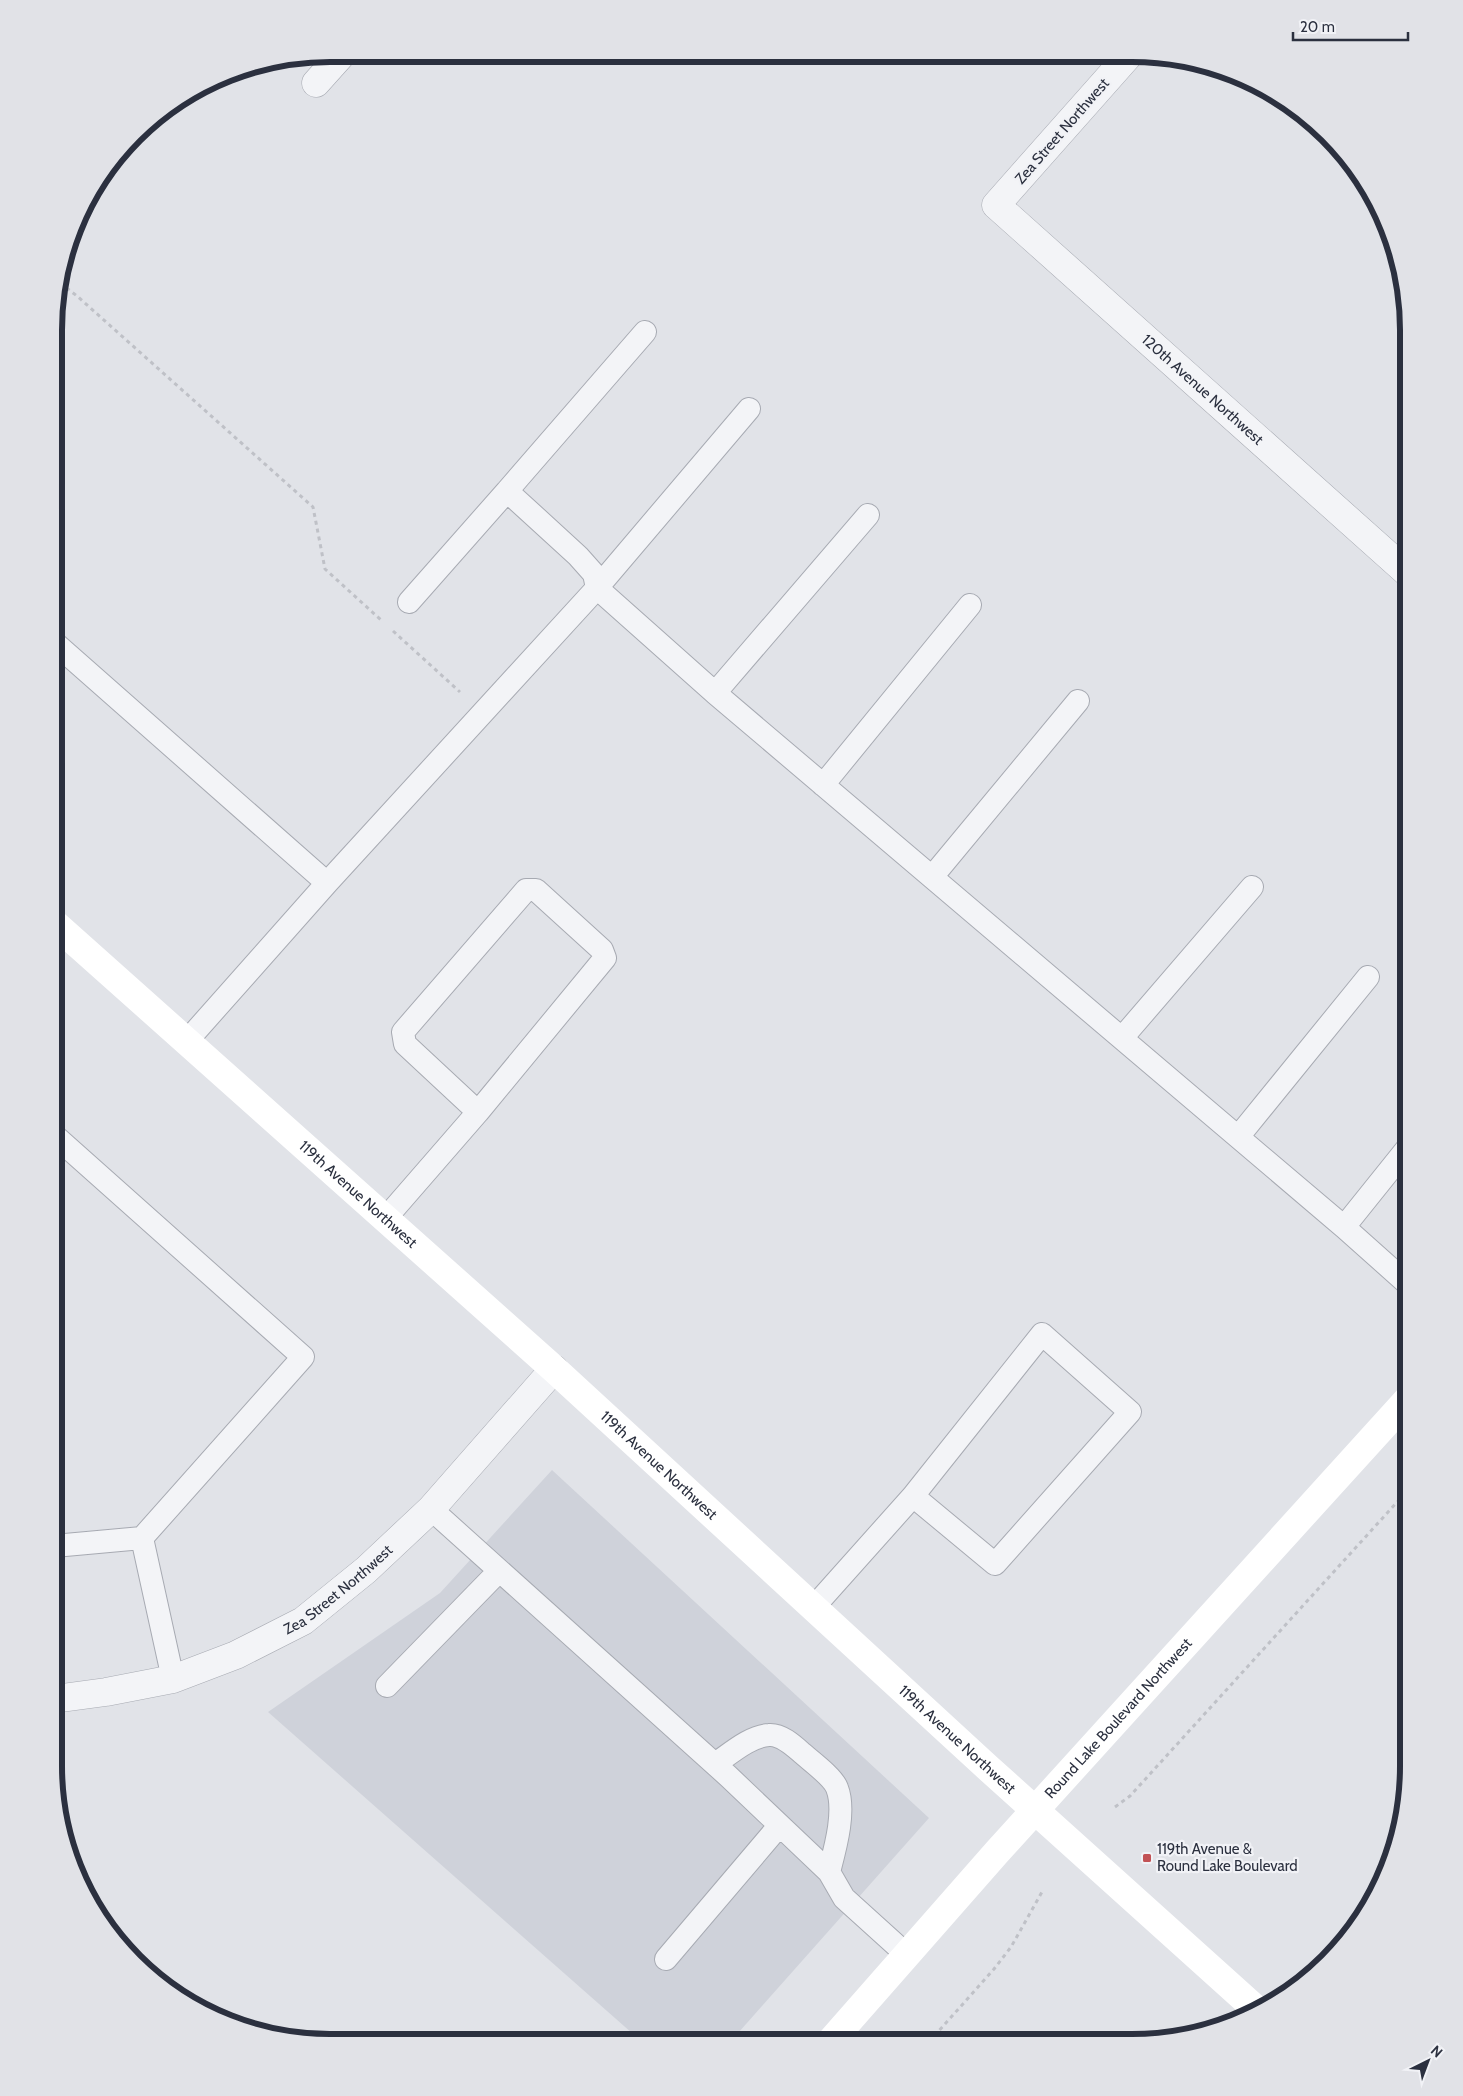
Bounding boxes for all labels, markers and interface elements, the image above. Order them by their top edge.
scale bar [1293,10,1408,42]
text: 20 m [1300,18,1335,36]
street label: Zea Street Northwest [1011,74,1113,188]
street label: 120th Avenue Northwest [1138,330,1267,449]
street label: 119th Avenue Northwest [295,1137,421,1252]
street label: 119th Avenue Northwest [597,1407,721,1523]
street label: Zea Street Northwest [281,1541,396,1638]
street label: Round Lake Boulevard Northwest [1041,1634,1196,1802]
street label: 119th Avenue Northwest [895,1681,1019,1797]
place label: 119th Avenue & Round Lake Boulevard [1157,1840,1298,1875]
marker: 119th Avenue & Round Lake Boulevard [1141,1852,1153,1864]
north arrow [1403,2036,1453,2086]
text: N [1427,2041,1446,2061]

